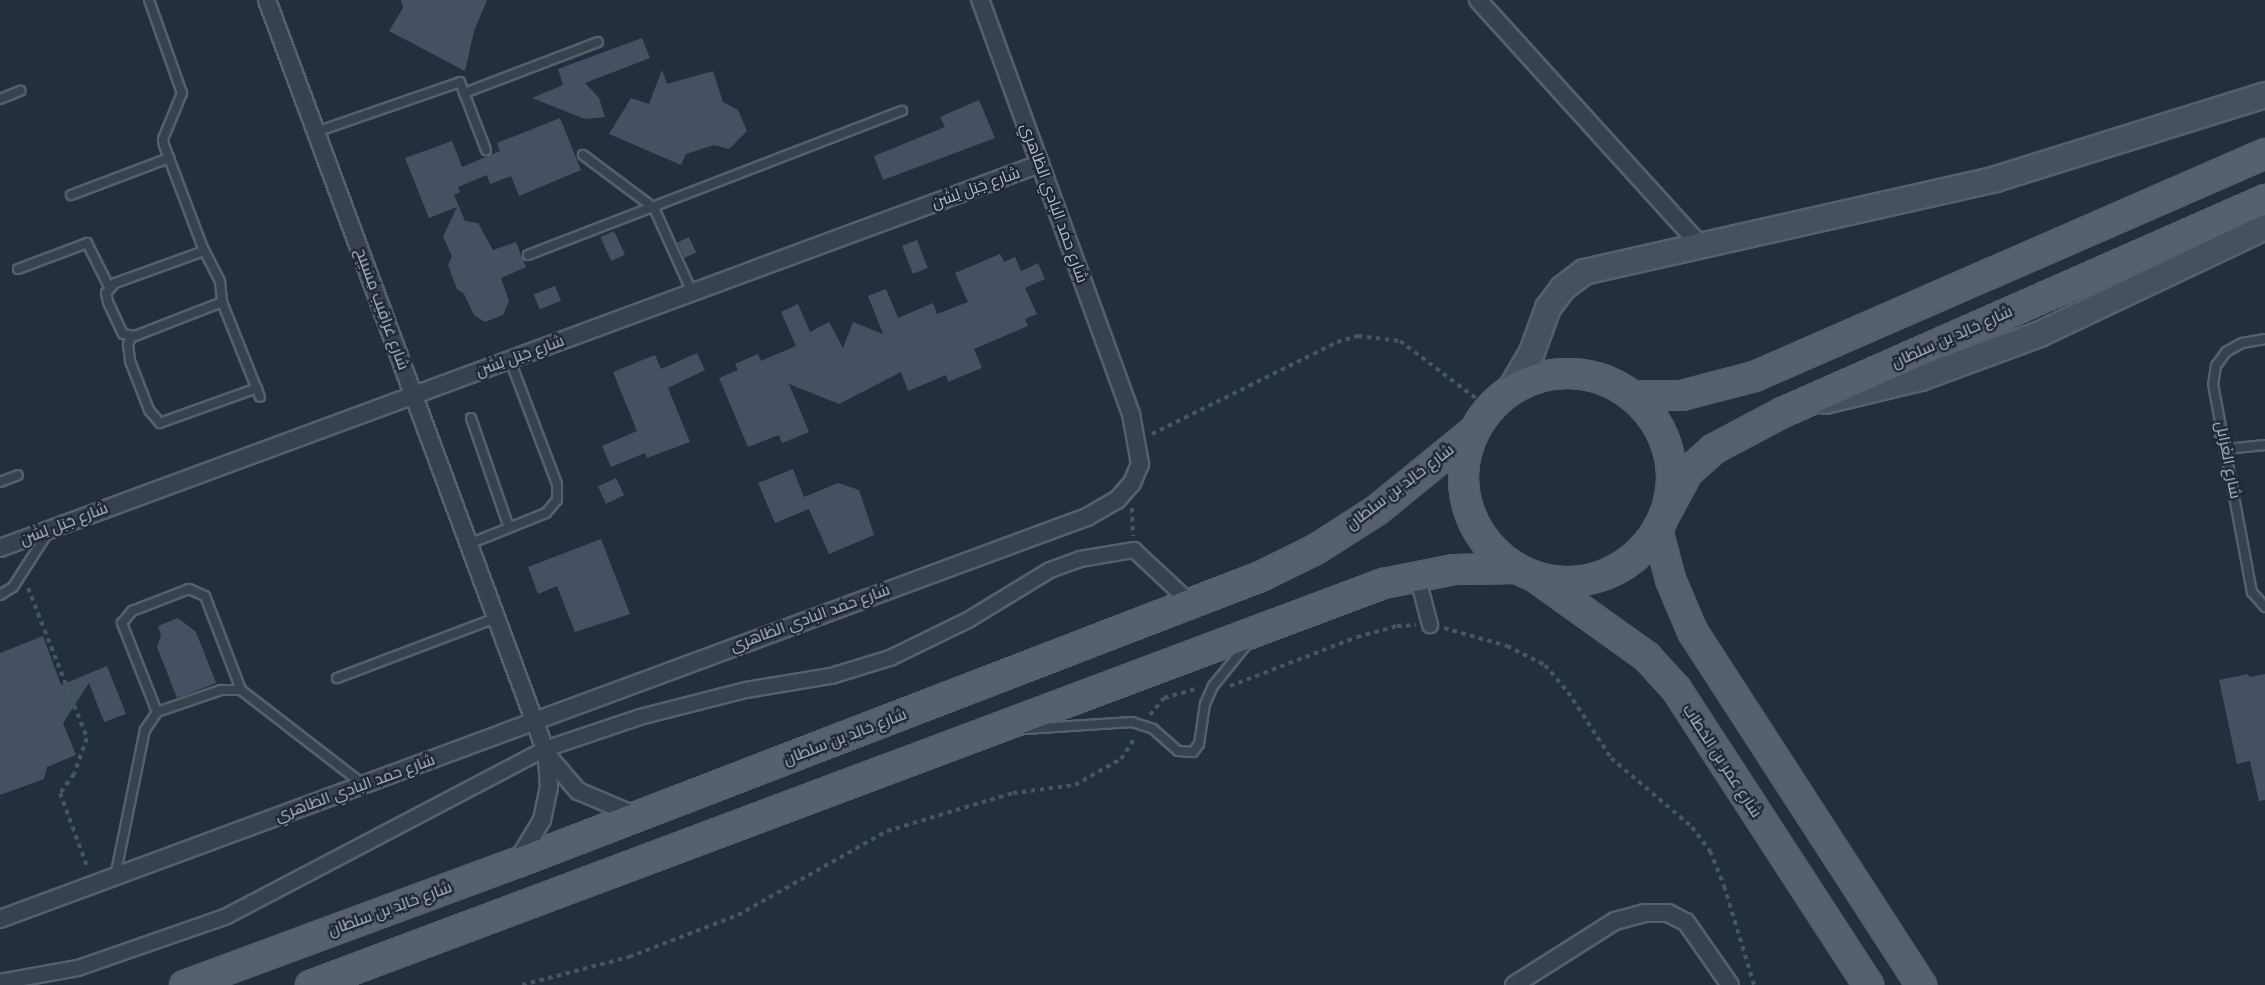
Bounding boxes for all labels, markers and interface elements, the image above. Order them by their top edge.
street label: شارع حمد البادي الظاهري [1016,120,1092,286]
street label: شارع جَبَل لِشَن [929,163,1023,213]
street label: شارع عَراقِيب مِسَيبِح [351,245,413,373]
street label: شارع خالِد بن سلطان [1889,302,2015,372]
street label: شارع جَبَل لِشَن [473,331,567,381]
street label: شارع الغَزايِل [2211,420,2245,500]
street label: شارع خالِد بن سلطان [1342,440,1458,534]
street label: شارع جَبَل لِشَن [17,498,111,550]
street label: شارع حمد البادي الظاهري [727,580,893,656]
street label: شارع عمر بن الخطاب [1678,701,1766,821]
street label: شارع خالِد بن سلطان [781,705,909,769]
street label: شارع حمد البادي الظاهري [272,750,438,826]
street label: شارع خالِد بن سلطان [325,878,455,940]

